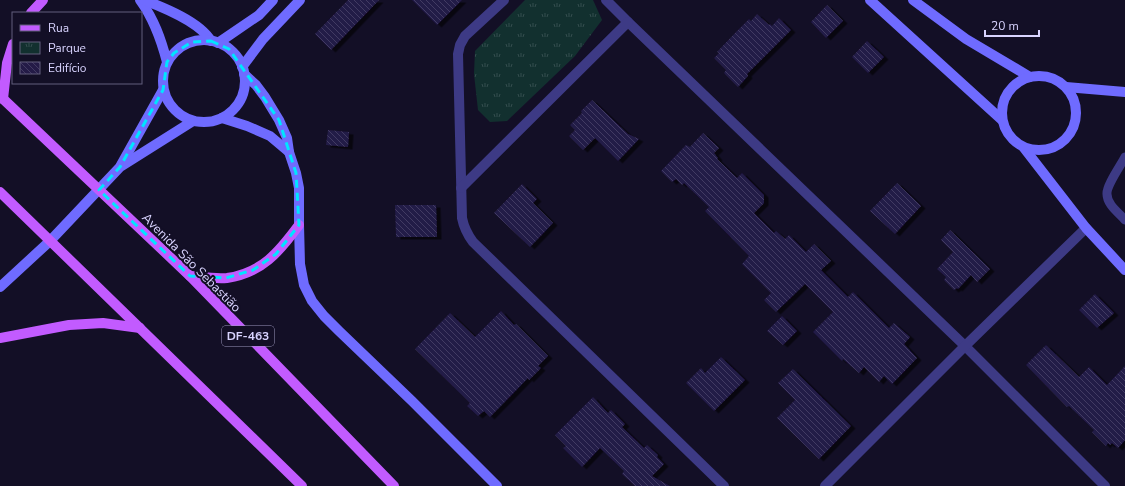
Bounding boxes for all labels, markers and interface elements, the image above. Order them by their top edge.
legend [12,12,142,84]
scale bar [985,12,1039,38]
text: 20 m [991,18,1019,34]
text: Rua [48,20,69,36]
text: Parque [48,40,86,56]
text: Edifício [48,60,87,76]
street label: Avenida São Sebastião [138,209,245,316]
road number: DF-463 [222,326,274,346]

